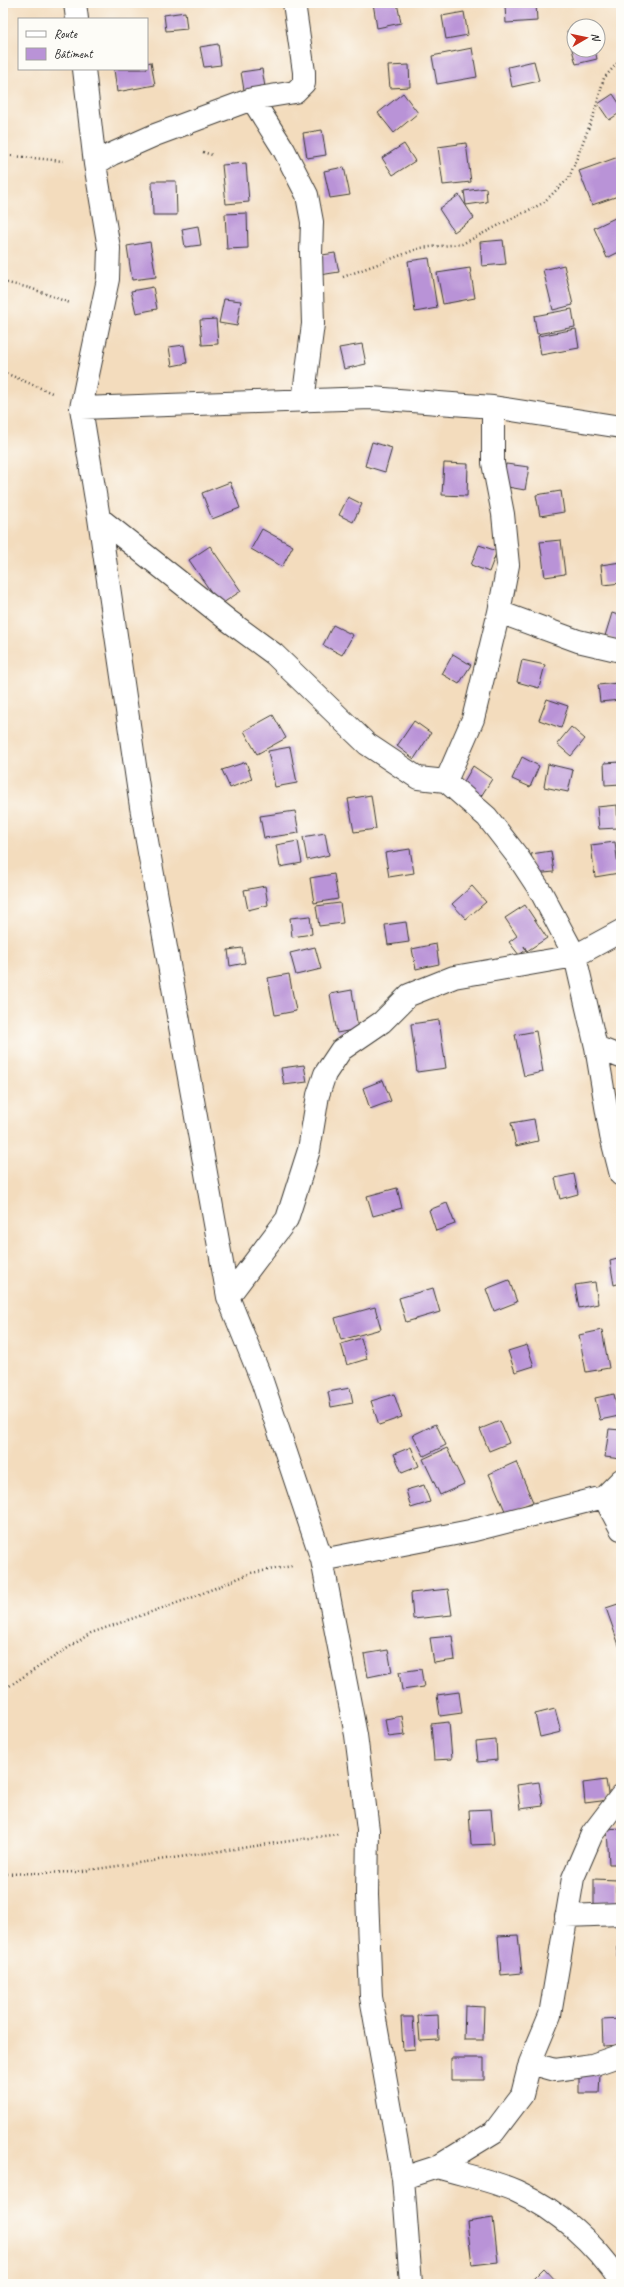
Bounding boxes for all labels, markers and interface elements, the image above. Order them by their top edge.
legend [18,18,148,70]
north arrow [566,18,606,58]
text: Route [54,26,78,42]
text: N [588,32,604,43]
text: Bâtiment [54,46,93,62]

